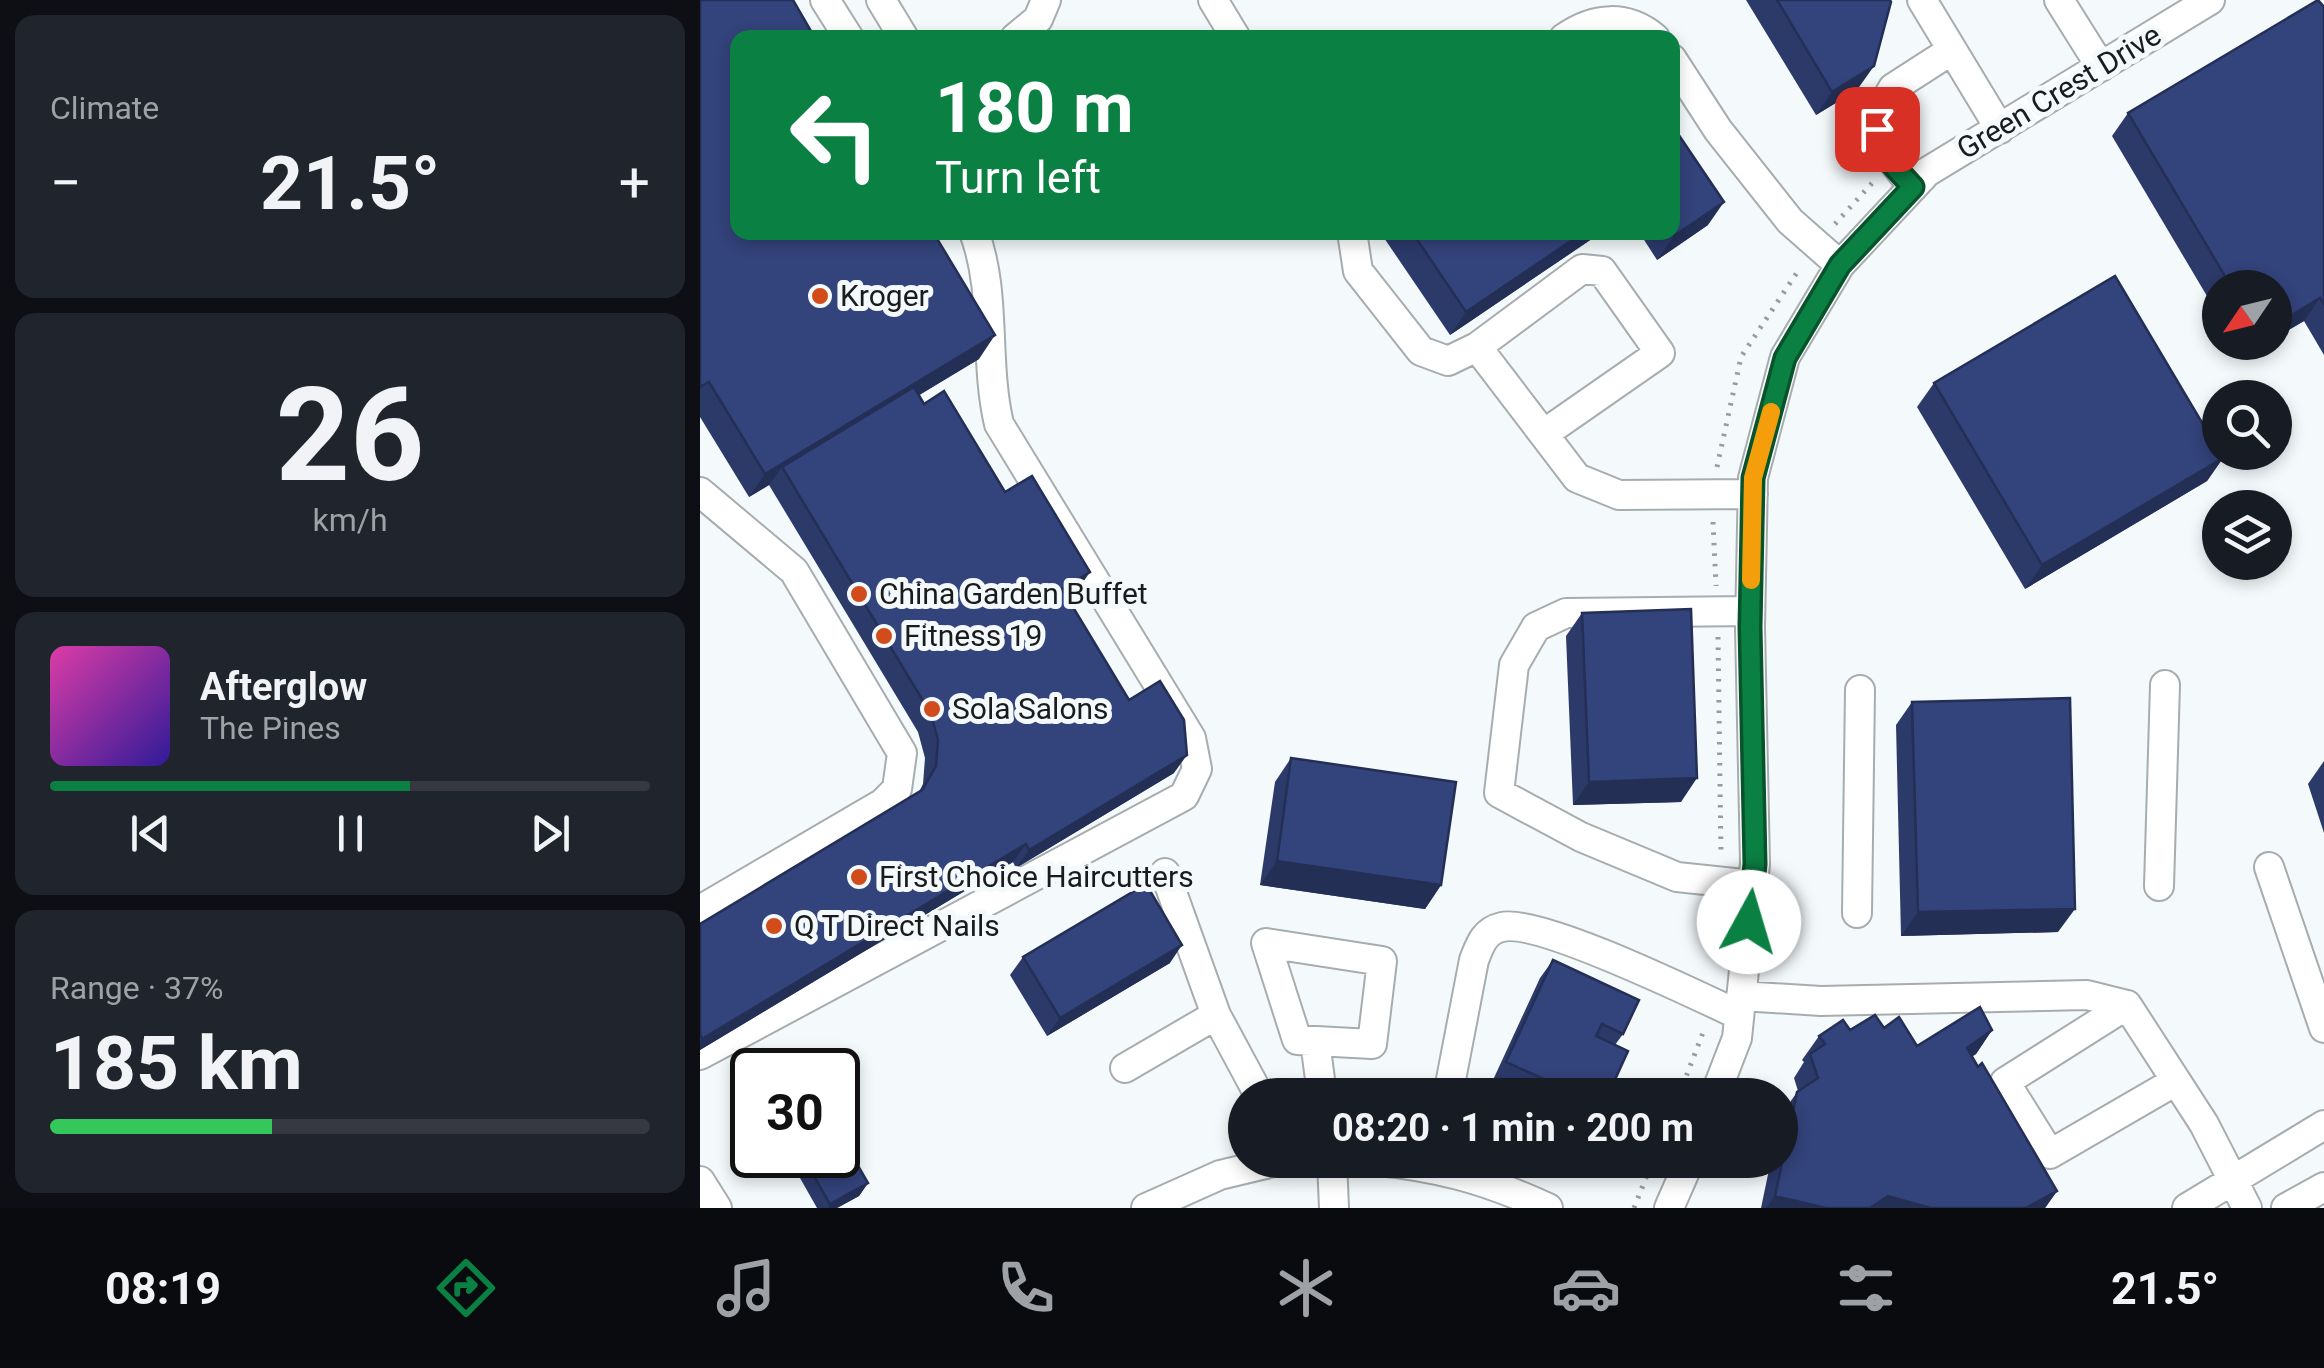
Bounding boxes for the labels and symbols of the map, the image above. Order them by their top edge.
street label: Green Crest Drive [1950,17,2167,166]
pin [1835,87,1920,172]
north arrow [2202,270,2292,360]
place label: Kroger [840,278,929,313]
marker: Kroger [809,285,831,307]
place label: China Garden Buffet [879,576,1148,611]
marker: China Garden Buffet [848,583,870,605]
place label: Fitness 19 [904,618,1042,653]
marker: Fitness 19 [873,625,895,647]
place label: Sola Salons [952,691,1109,726]
marker: Sola Salons [921,698,943,720]
place label: First Choice Haircutters [879,859,1194,894]
marker: First Choice Haircutters [848,866,870,888]
position arrow [1697,870,1801,974]
place label: Q T Direct Nails [794,908,1000,943]
marker: Q T Direct Nails [763,915,785,937]
speed limit sign: 30 [730,1048,860,1178]

